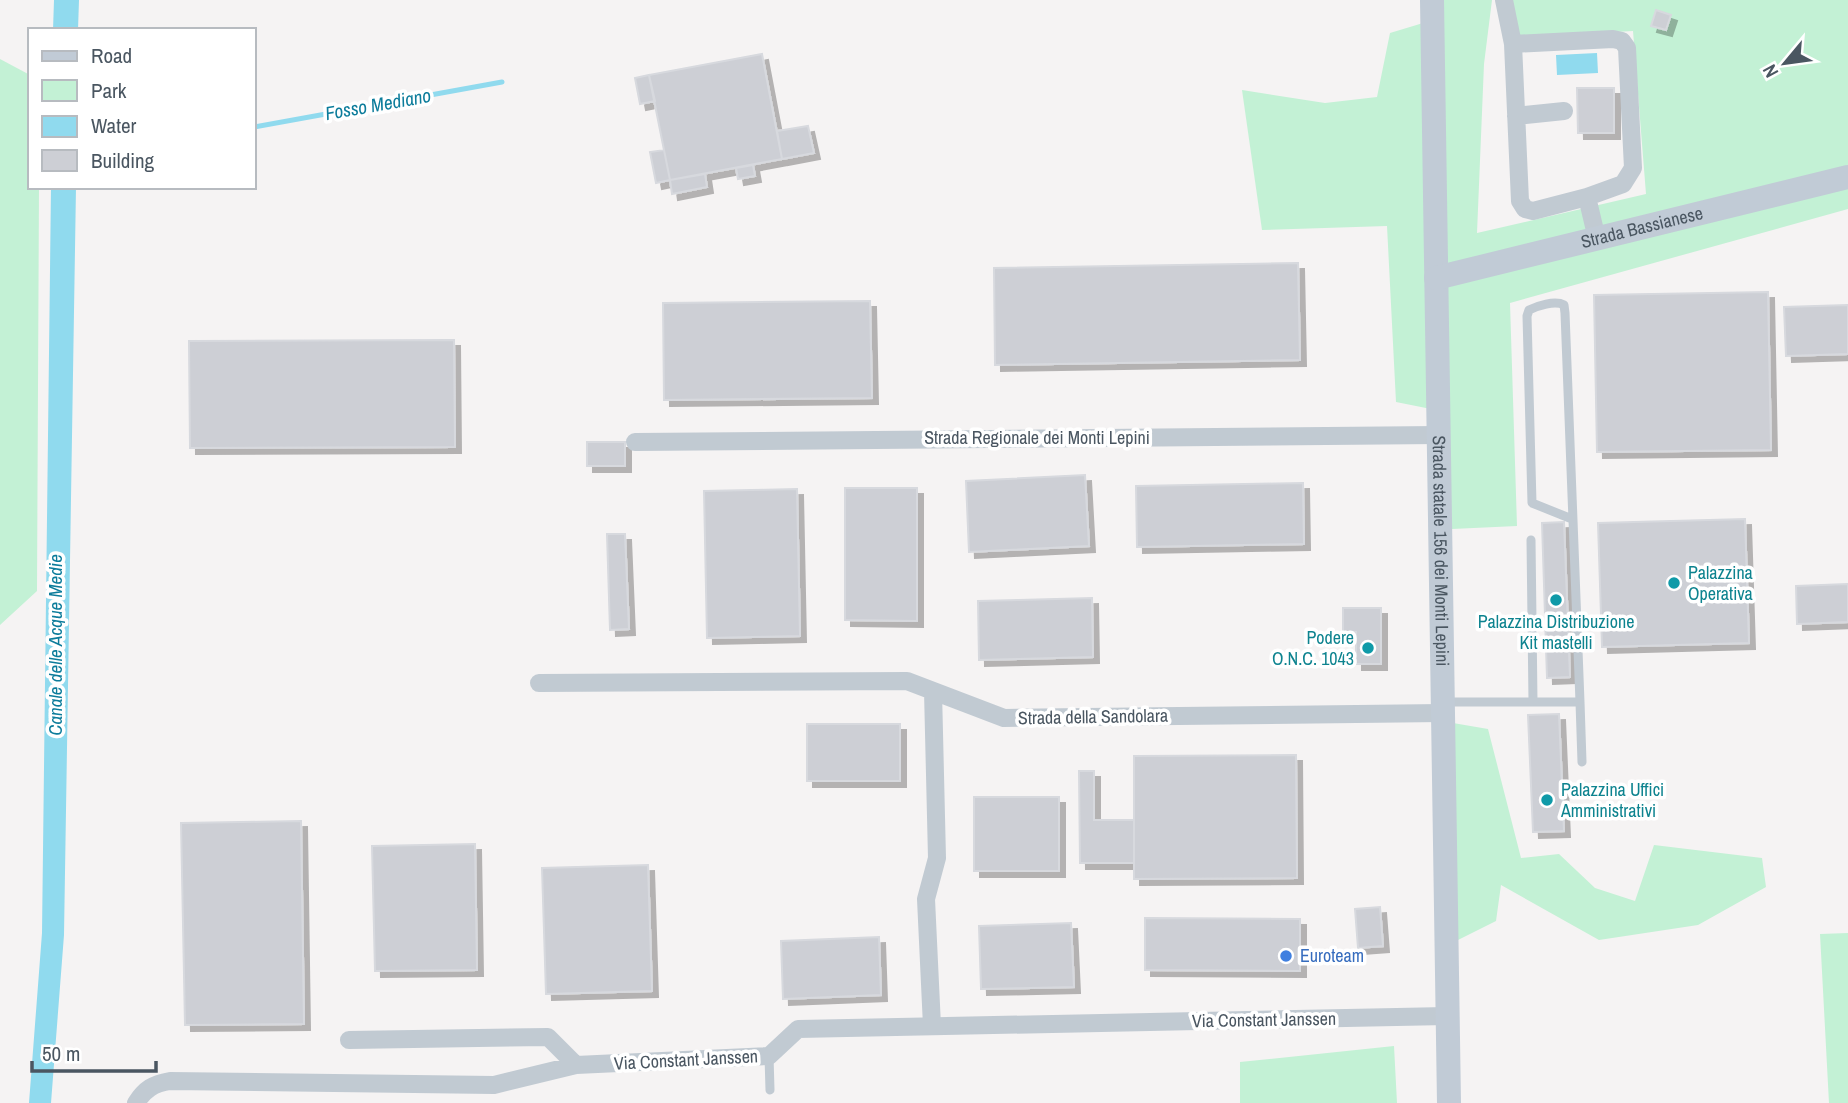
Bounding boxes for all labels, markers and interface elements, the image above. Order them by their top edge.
legend [28,28,256,189]
north arrow [1750,28,1820,98]
text: Road [91,41,132,70]
text: N [1756,60,1784,82]
text: Park [91,76,127,105]
water label: Fosso Mediano [323,82,433,126]
text: Water [91,111,137,140]
text: Building [91,146,155,175]
street label: Strada Bassianese [1578,200,1705,254]
street label: Strada Regionale dei Monti Lepini [924,425,1150,450]
street label: Strada statale 156 dei Monti Lepini [1427,435,1455,667]
water label: Canale delle Acque Medie [42,554,68,736]
place label: Palazzina Operativa [1688,560,1753,606]
marker: Palazzina Operativa [1666,575,1682,591]
marker: Palazzina Distribuzione Kit mastelli [1548,592,1564,608]
place label: Palazzina Distribuzione Kit mastelli [1478,609,1634,655]
place label: Podere O.N.C. 1043 [1272,625,1354,671]
marker: Podere O.N.C. 1043 [1360,640,1376,656]
street label: Strada della Sandolara [1018,703,1168,730]
place label: Palazzina Uffici Amministrativi [1560,777,1664,823]
marker: Palazzina Uffici Amministrativi [1539,792,1555,808]
place label: Euroteam [1300,943,1364,968]
marker: Euroteam [1278,948,1294,964]
street label: Via Constant Janssen [1192,1006,1336,1033]
scale bar [32,1030,156,1074]
text: 50 m [42,1039,80,1068]
street label: Via Constant Janssen [613,1043,759,1076]

